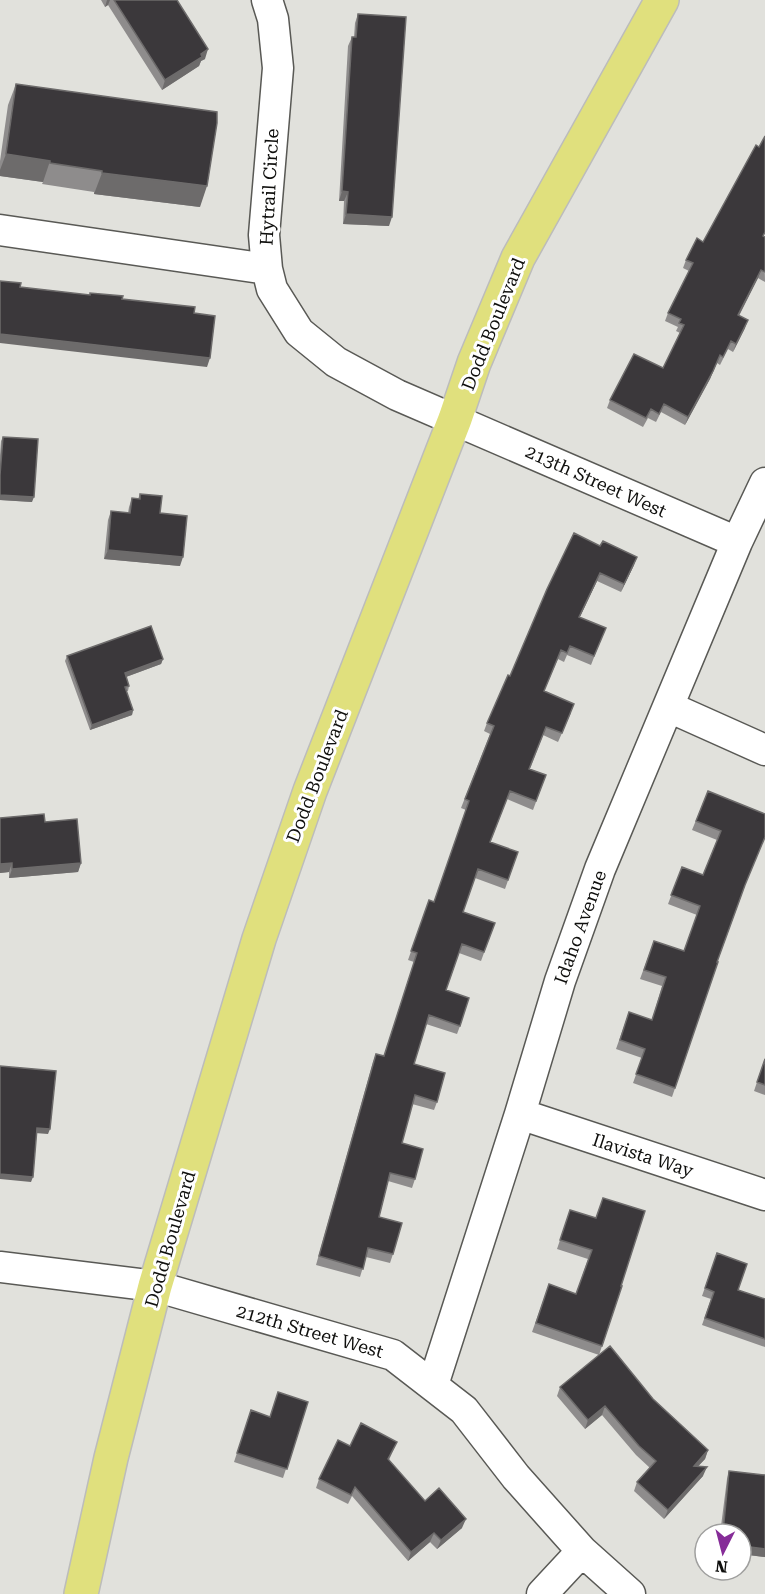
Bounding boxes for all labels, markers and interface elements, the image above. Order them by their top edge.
street label: Hytrail Circle [255,128,283,246]
street label: Dodd Boulevard [457,254,529,393]
street label: 213th Street West [522,440,670,522]
street label: Dodd Boulevard [282,706,352,846]
street label: Idaho Avenue [550,867,610,987]
street label: Ilavista Way [590,1129,696,1181]
street label: Dodd Boulevard [140,1168,200,1310]
street label: 212th Street West [234,1300,386,1362]
north arrow [693,1522,753,1582]
text: N [714,1556,729,1577]

